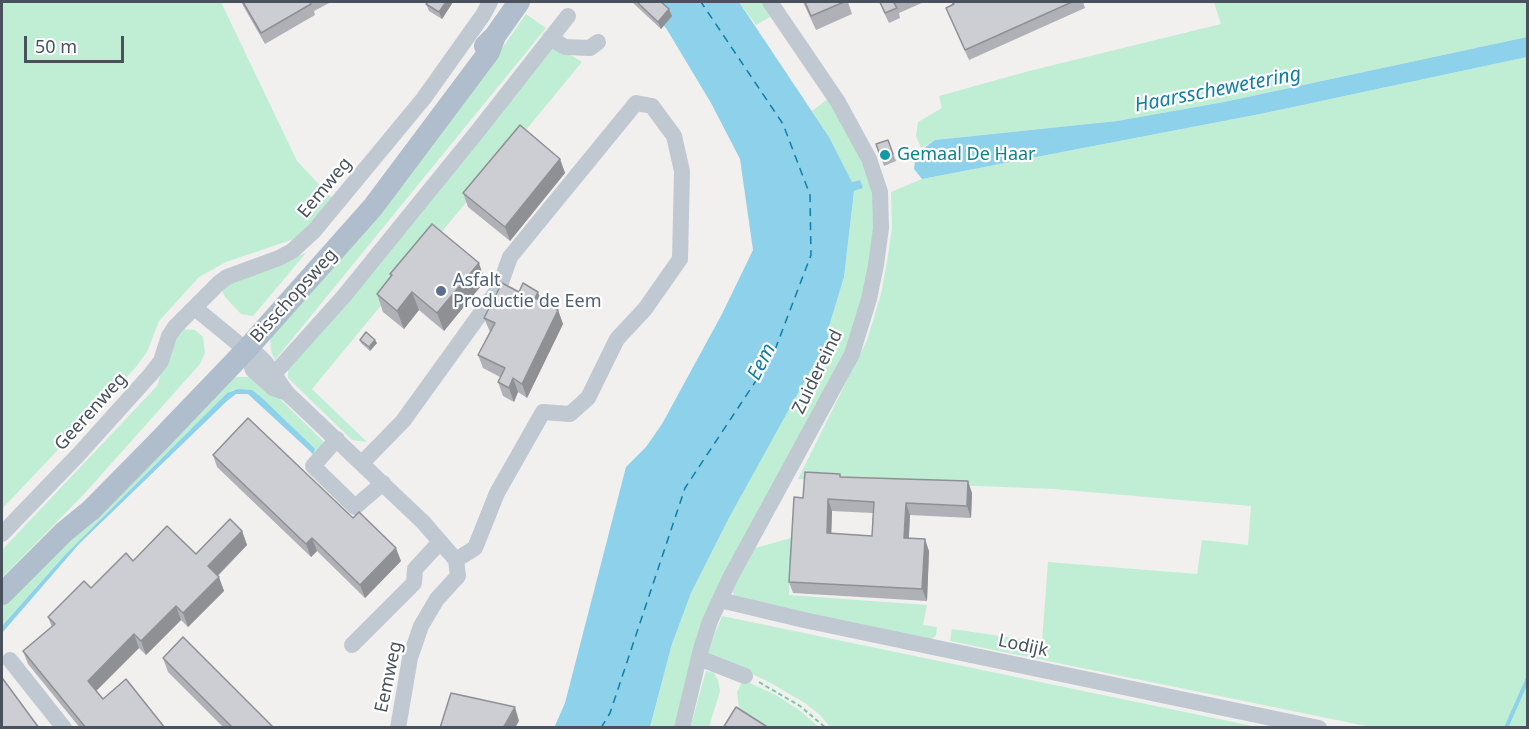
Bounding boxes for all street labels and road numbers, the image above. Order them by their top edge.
street label: Eemweg [293,153,357,223]
street label: Bisschopsweg [246,244,342,348]
street label: Zuidereind [788,326,848,418]
street label: Geerenweg [50,369,132,455]
street label: Lodijk [996,630,1050,662]
street label: Eemweg [371,639,407,715]

